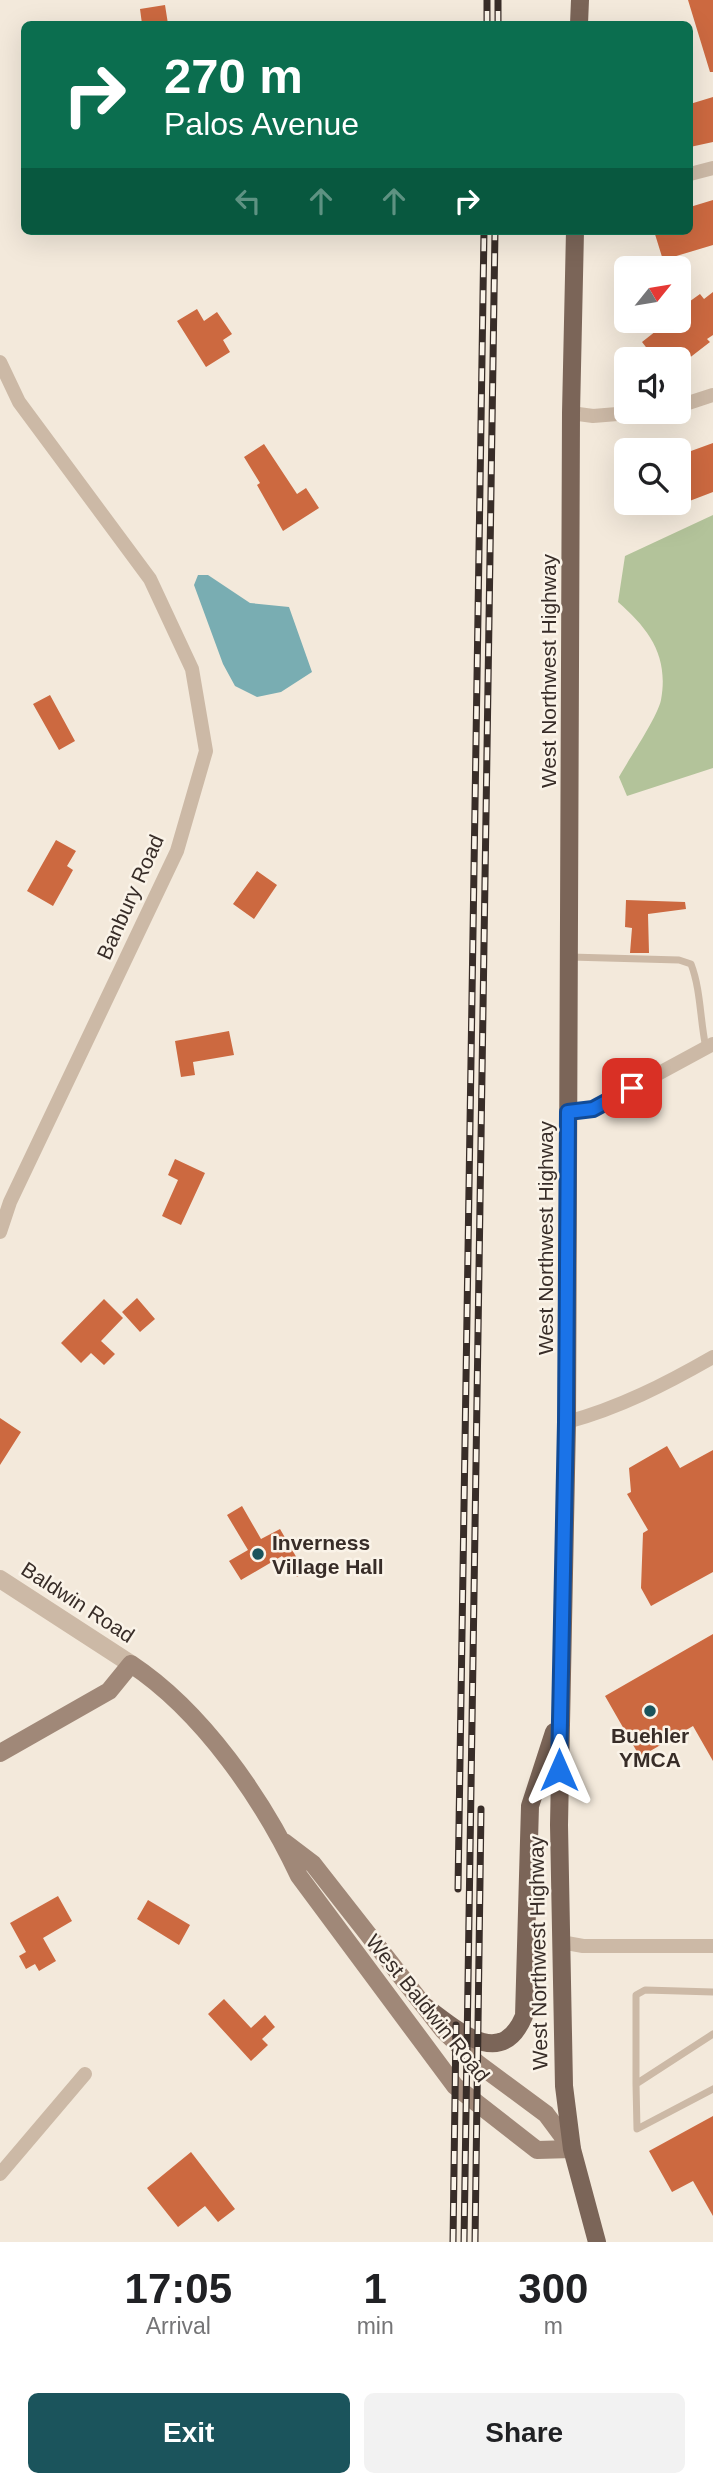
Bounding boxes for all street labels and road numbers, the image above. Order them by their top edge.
street label: West Northwest Highway [537,553,560,788]
street label: Banbury Road [92,831,168,963]
street label: West Northwest Highway [534,1120,557,1355]
street label: Baldwin Road [17,1557,139,1647]
street label: West Northwest Highway [524,1835,552,2070]
street label: West Baldwin Road [362,1930,494,2086]

